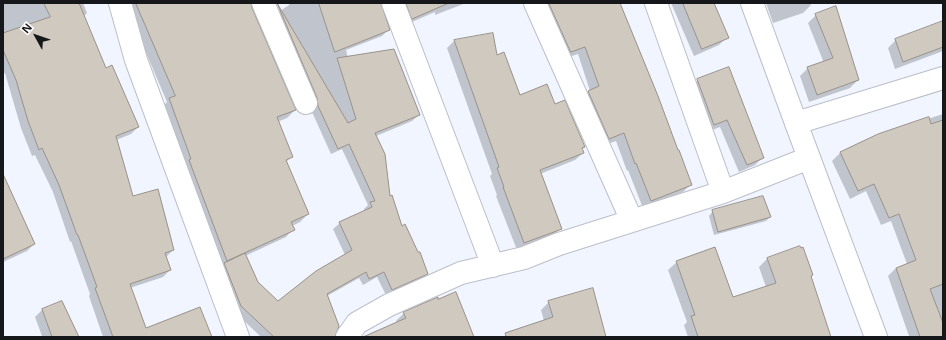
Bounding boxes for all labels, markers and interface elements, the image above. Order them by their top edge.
north arrow [16,16,56,56]
text: N [18,20,35,36]

